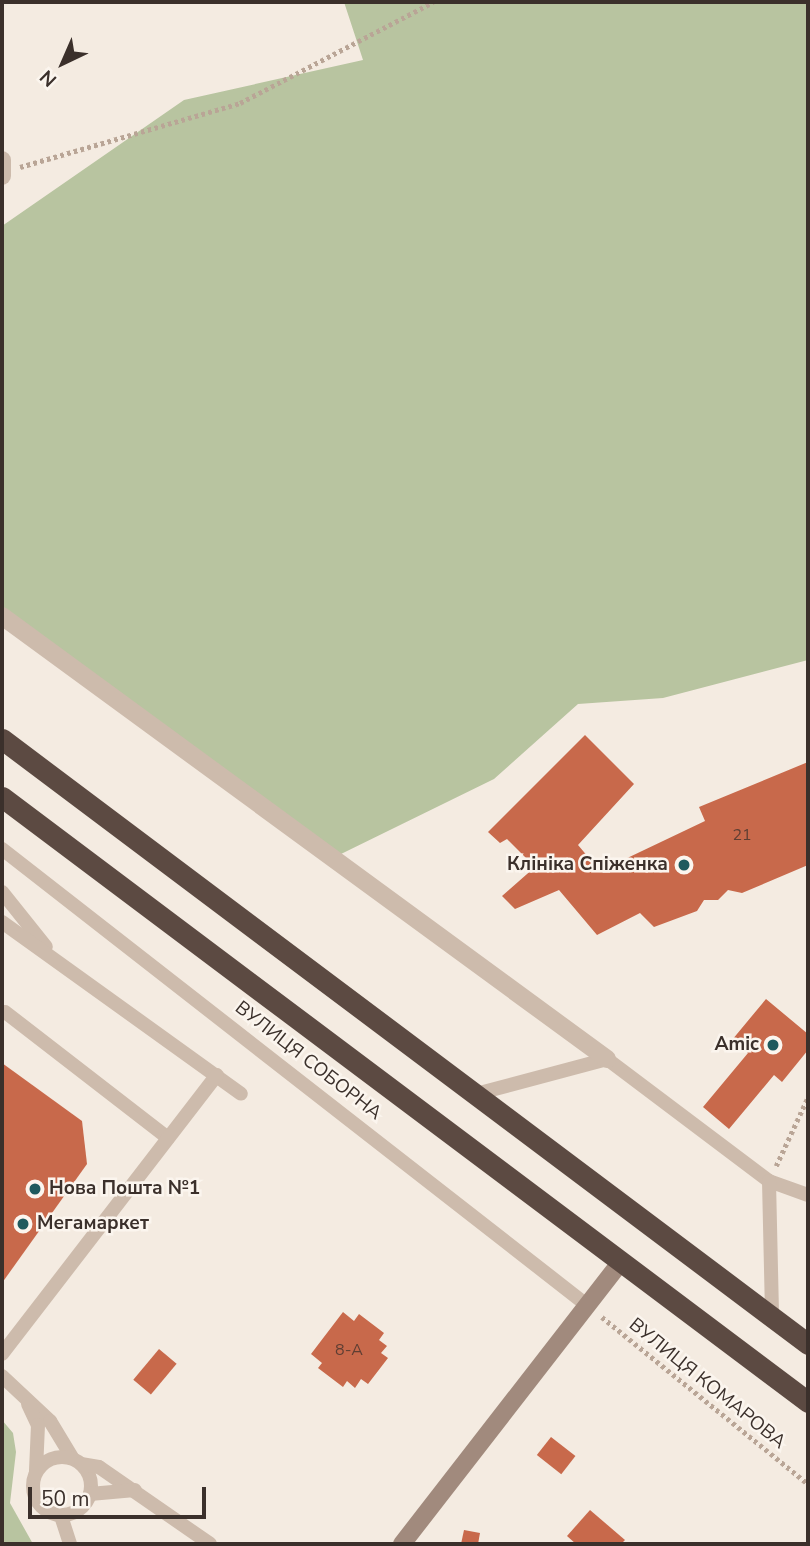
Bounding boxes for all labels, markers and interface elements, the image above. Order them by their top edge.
north arrow [28,28,98,98]
text: N [34,64,63,92]
house number: 21 [732,825,752,845]
place label: Клініка Спіженка [507,854,668,876]
marker: Клініка Спіженка [674,855,694,875]
street label: ВУЛИЦЯ СОБОРНА [230,997,386,1125]
place label: Amic [714,1034,759,1056]
marker: Amic [765,1037,781,1053]
place label: Нова Пошта №1 [49,1178,200,1200]
marker: Нова Пошта №1 [27,1181,43,1197]
place label: Мегамаркет [37,1213,149,1235]
marker: Мегамаркет [15,1216,31,1232]
street label: ВУЛИЦЯ КОМАРОВА [624,1314,790,1454]
house number: 8-А [335,1340,363,1360]
scale bar [32,1472,210,1516]
text: 50 m [41,1485,90,1513]

